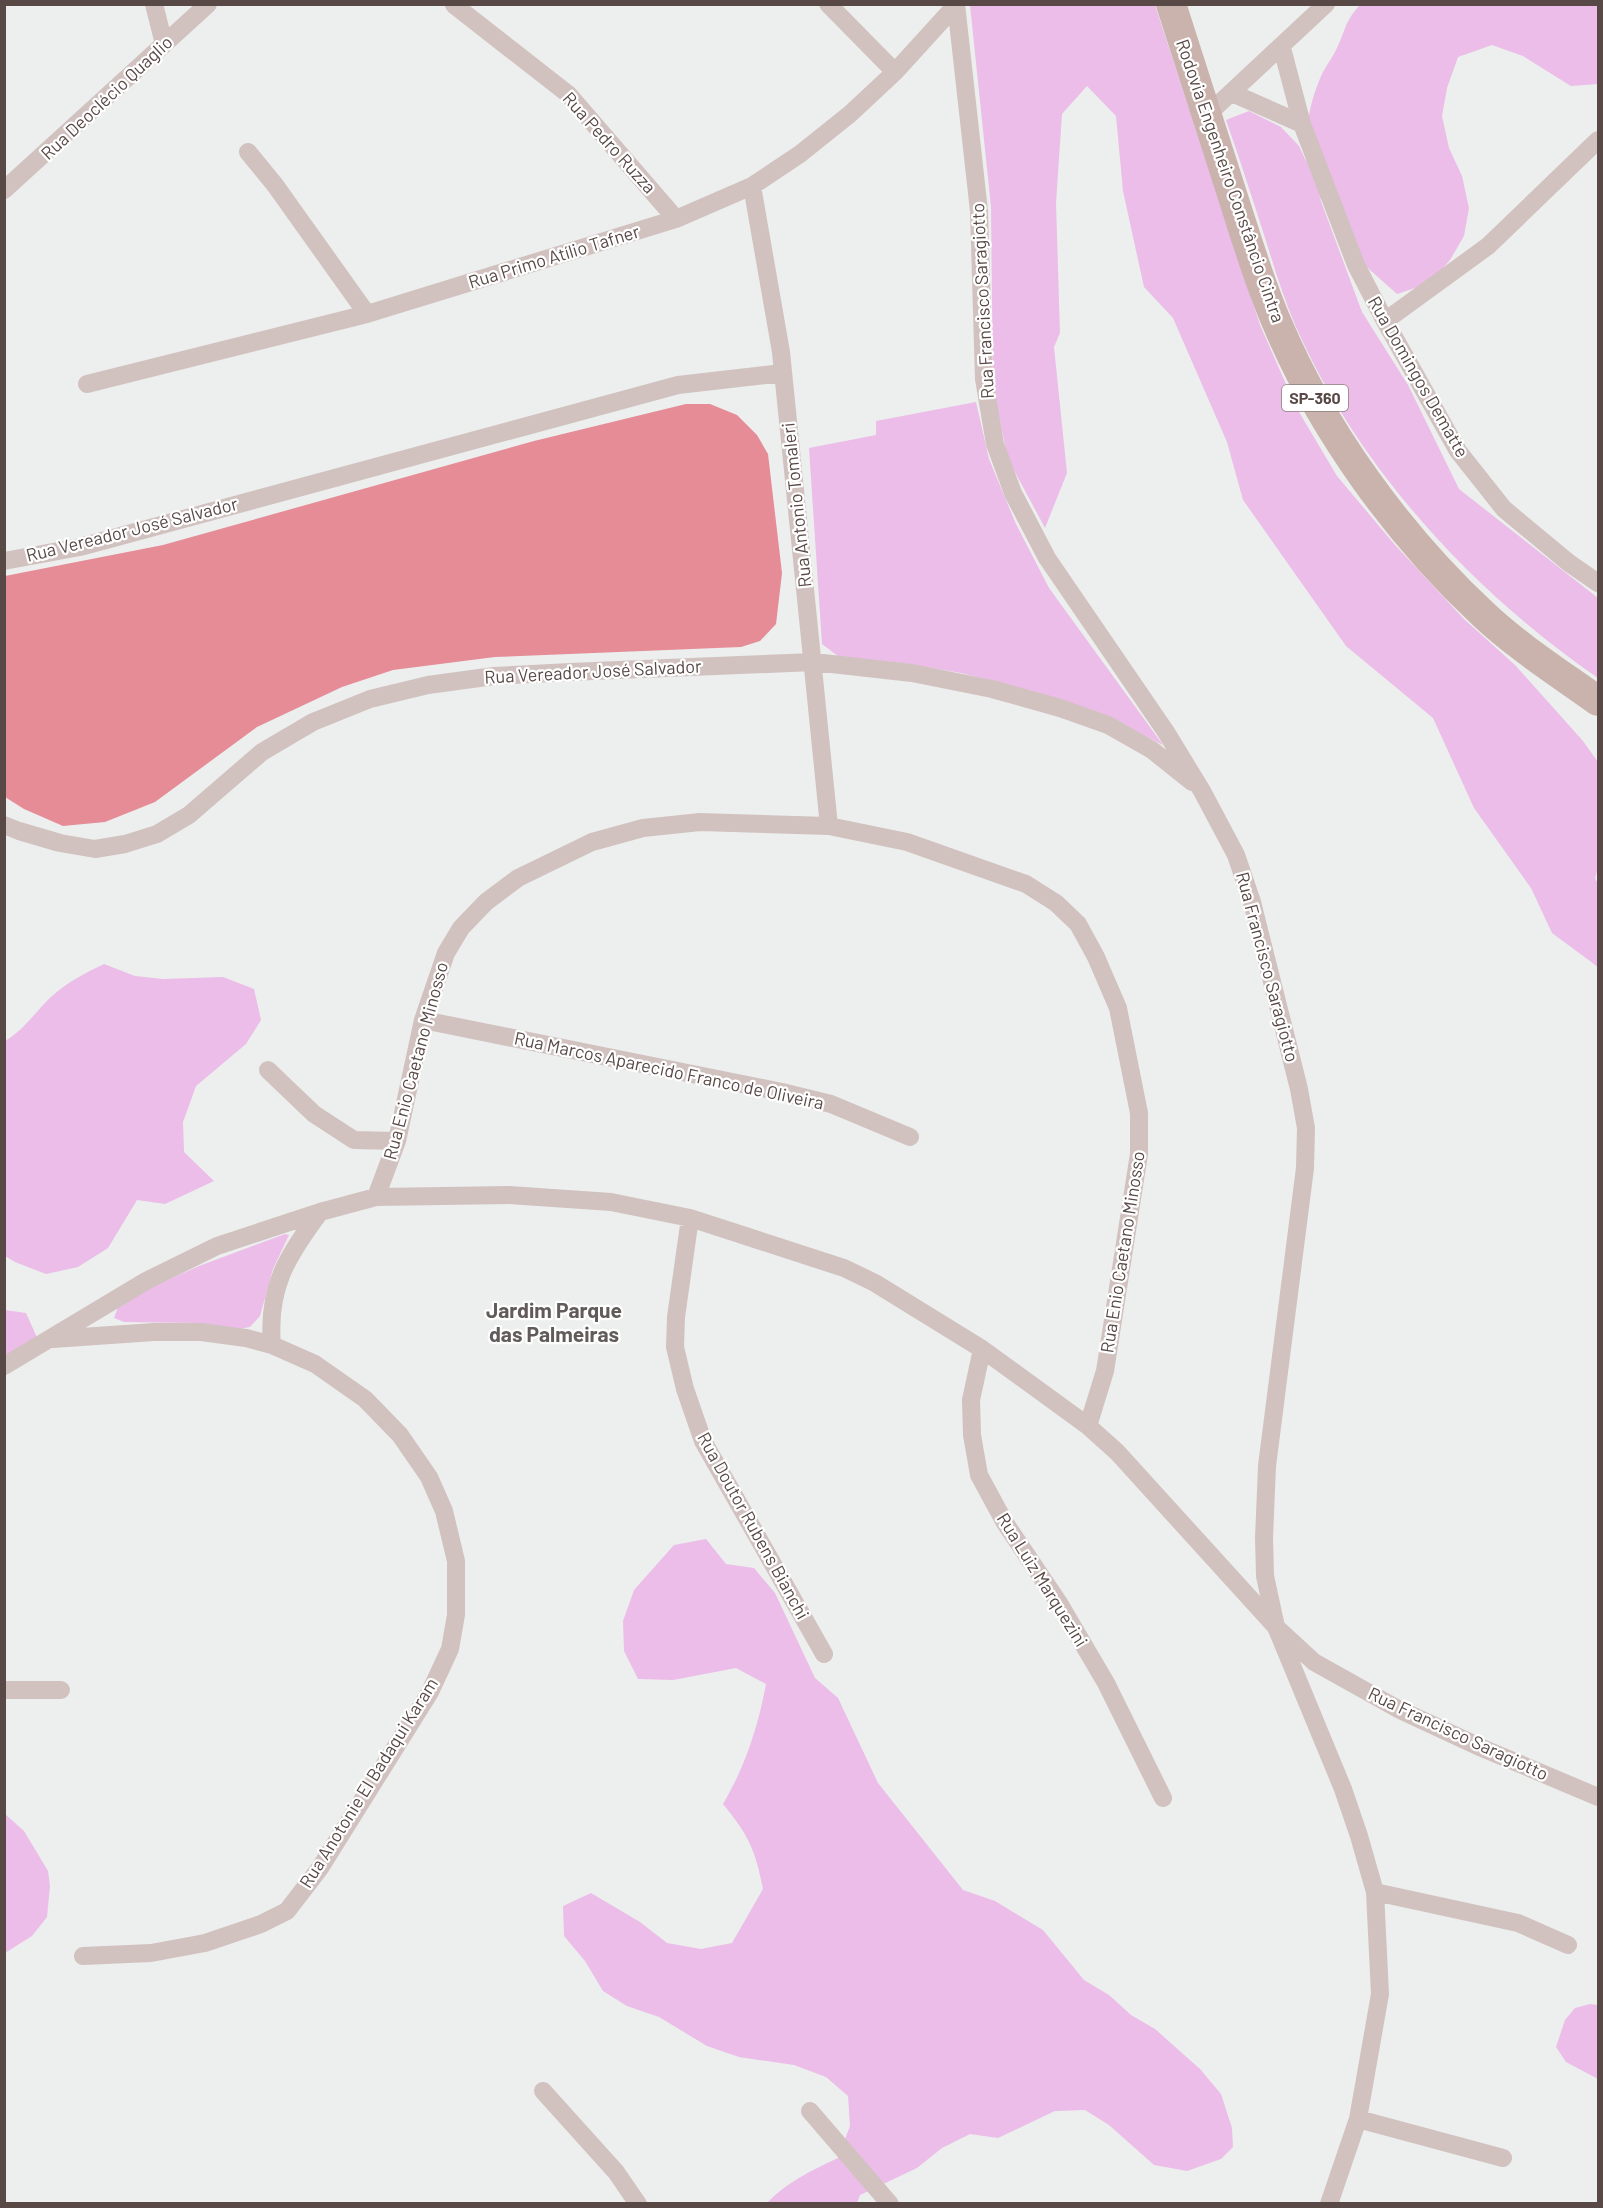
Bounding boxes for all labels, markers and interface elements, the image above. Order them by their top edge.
street label: Rua Deoclécio Quaglio [36,31,177,164]
street label: Rodovia Engenheiro Constâncio Cintra [1172,36,1290,325]
street label: Rua Pedro Ruzza [558,87,661,198]
street label: Rua Francisco Saragiotto [966,203,998,400]
street label: Rua Primo Atílio Tafner [465,219,642,293]
street label: Rua Domingos Dematte [1364,292,1474,461]
road number: SP-360 [1282,385,1348,411]
street label: Rua Antonio Tomaleri [776,422,816,589]
street label: Rua Vereador José Salvador [24,492,240,566]
street label: Rua Vereador José Salvador [484,654,702,688]
street label: Rua Francisco Saragiotto [1232,869,1304,1064]
street label: Rua Enio Caetano Minosso [378,959,452,1162]
street label: Rua Marcos Aparecido Franco de Oliveira [512,1026,826,1114]
street label: Rua Enio Caetano Minosso [1095,1149,1149,1354]
district label: Jardim Parque das Palmeiras [486,1297,622,1346]
street label: Rua Doutor Rubens Bianchi [693,1428,815,1623]
street label: Rua Luiz Marquezini [993,1508,1093,1651]
street label: Rua Anotonie El Badaqui Karam [294,1673,442,1892]
street label: Rua Francisco Saragiotto [1365,1682,1552,1784]

